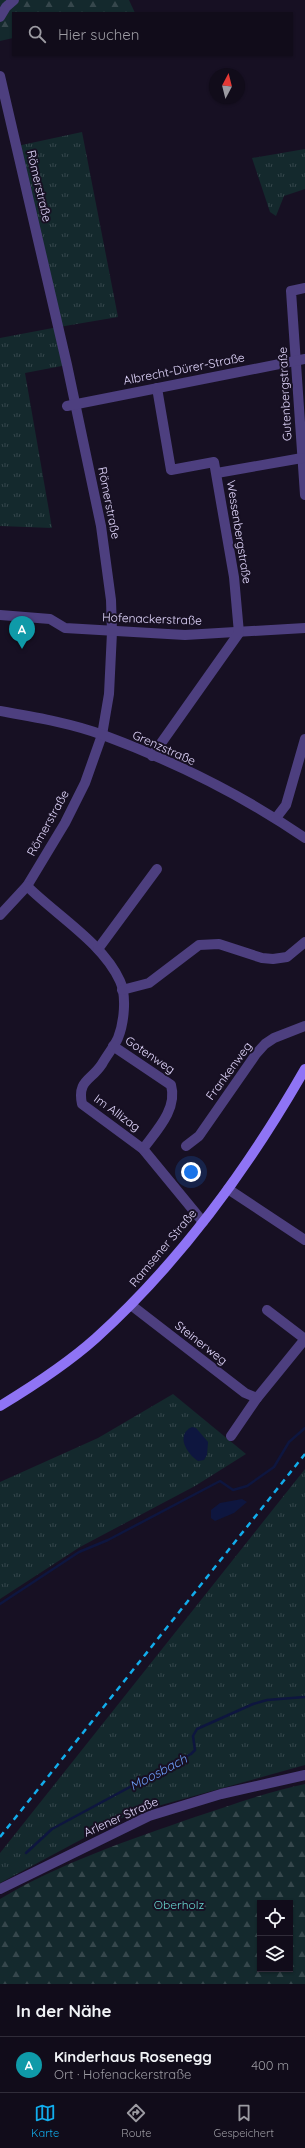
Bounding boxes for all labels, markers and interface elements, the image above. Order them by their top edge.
search box [12,12,293,56]
icon: search [26,23,48,45]
text: Hier suchen [58,25,139,44]
north arrow [209,68,245,104]
street label: Römerstraße [24,149,55,223]
street label: Gutenbergstraße [275,346,294,441]
street label: Albrecht-Dürer-Straße [122,349,246,388]
street label: Römerstraße [95,466,124,540]
street label: Wessenbergstraße [224,479,255,585]
street label: Hofenackerstraße [102,609,202,628]
pin: A [9,616,35,649]
street label: Grenzstraße [130,727,198,768]
street label: Römerstraße [23,787,72,858]
street label: Gotenweg [123,1033,178,1077]
street label: Frankenweg [202,1039,255,1103]
street label: Im Allizag [91,1091,143,1134]
your location [181,1162,201,1182]
street label: Ramsener Straße [126,1206,200,1290]
street label: Steinerweg [172,1318,230,1368]
water label: Moosbach [127,1750,190,1794]
street label: Arlener Straße [81,1793,161,1840]
park label: Oberholz [154,1897,204,1912]
map controls [257,1900,293,1972]
button: locate [257,1900,293,1936]
button: layers [257,1936,293,1972]
text: In der Nähe [16,2000,112,2021]
text: Kinderhaus Rosenegg [54,2047,212,2066]
text: A [25,2057,33,2073]
text: 400 m [251,2057,289,2073]
text: Ort · Hofenackerstraße [54,2066,191,2082]
tab: Karte [31,2102,59,2140]
tab: Route [121,2102,151,2140]
tab: Gespeichert [214,2102,274,2140]

